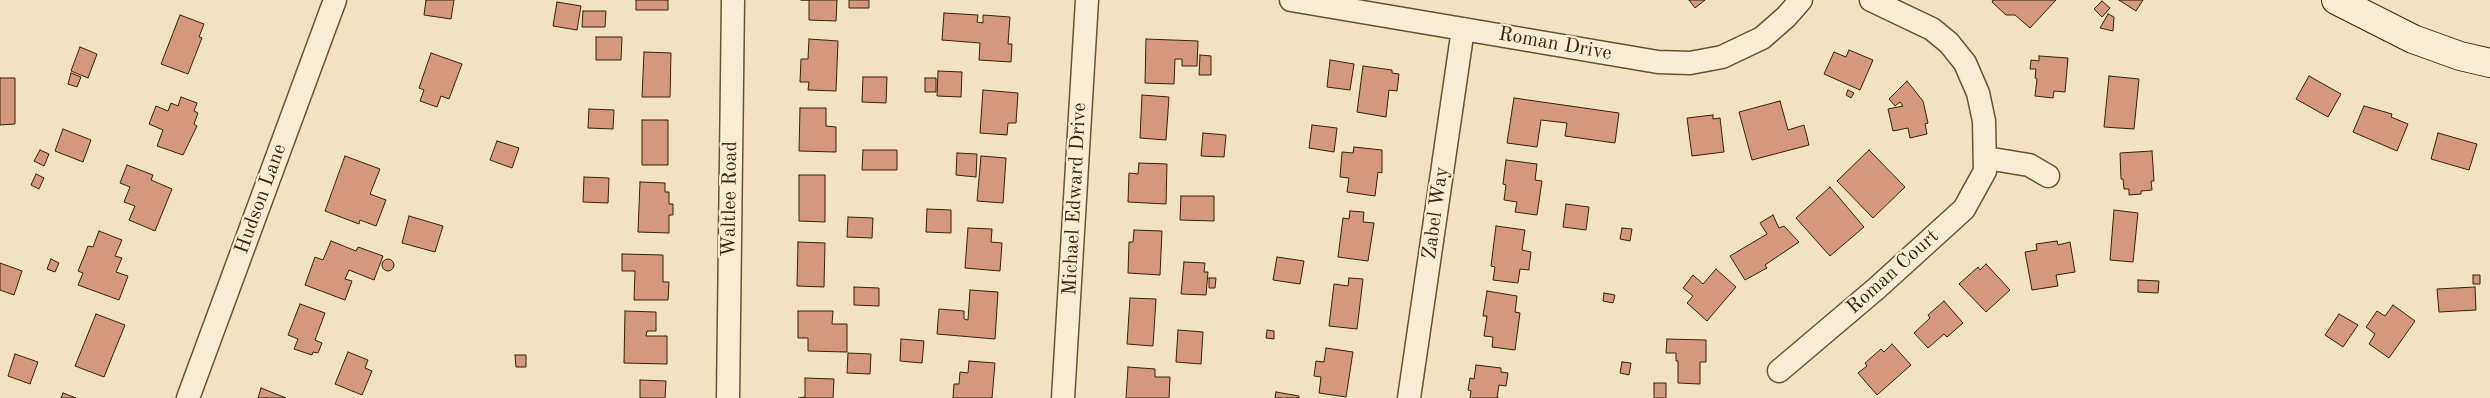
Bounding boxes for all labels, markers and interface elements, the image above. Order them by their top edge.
street label: Roman Drive [1497,22,1613,66]
street label: Michael Edward Drive [1058,102,1092,296]
street label: Hudson Lane [230,141,292,257]
street label: Waltlee Road [717,141,743,257]
street label: Zabel Way [1418,165,1454,261]
street label: Roman Court [1842,224,1944,320]

